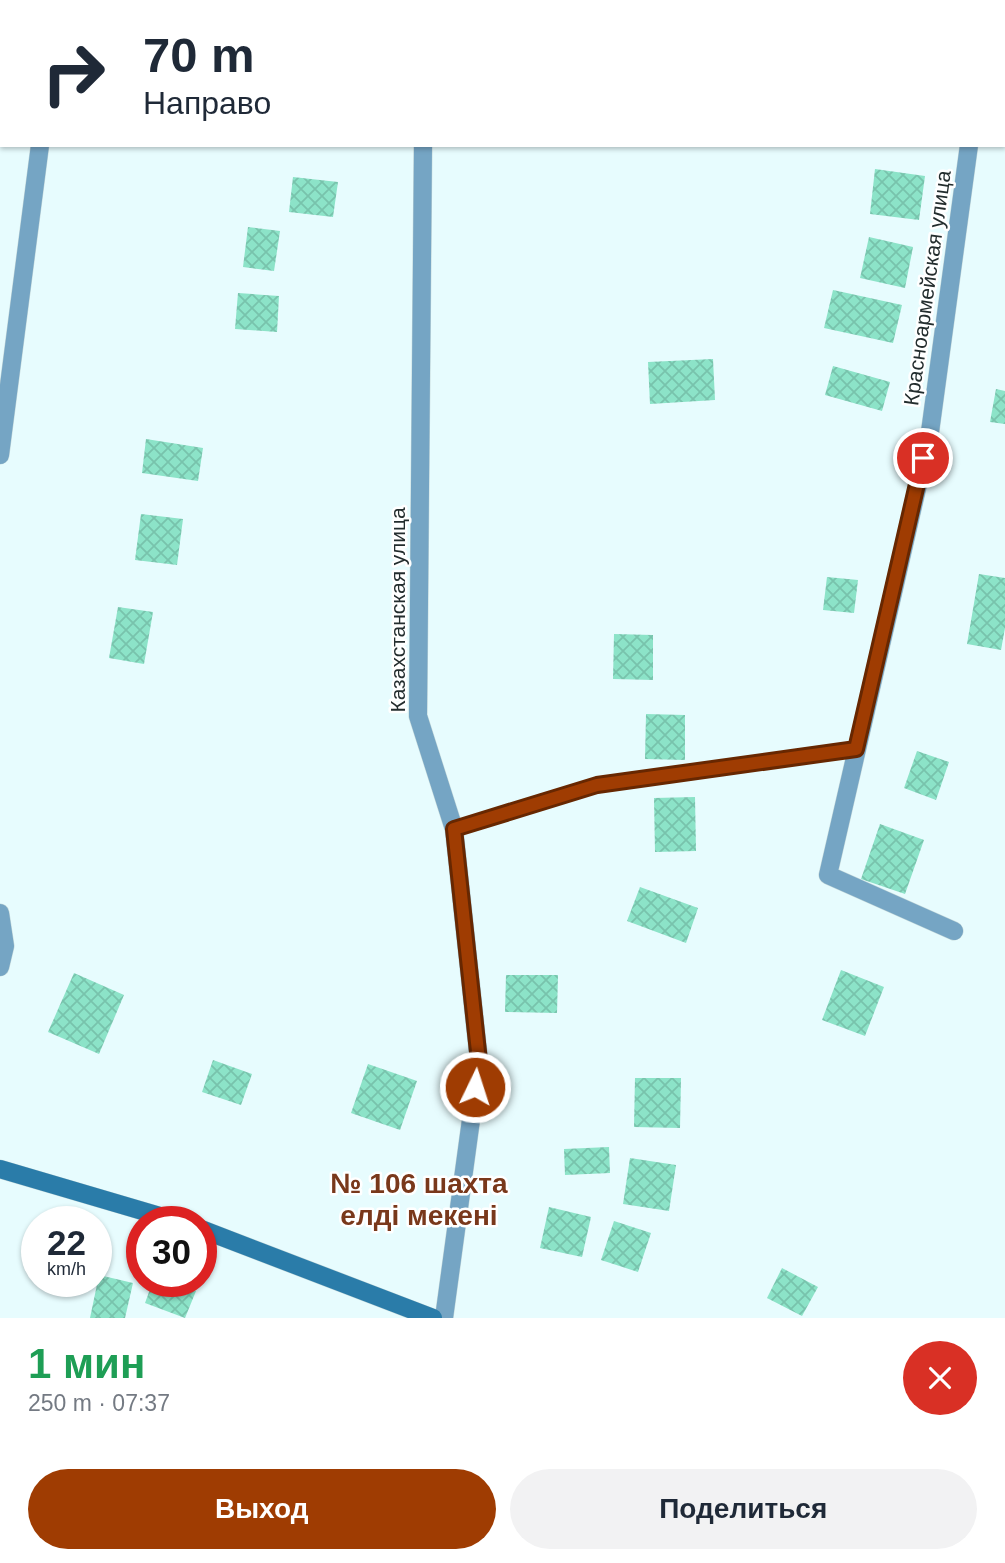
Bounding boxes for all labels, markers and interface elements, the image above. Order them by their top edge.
icon: right [28,28,119,119]
text: 70 m [143,28,255,82]
text: Направо [143,85,271,121]
street label: Красноармейская улица [899,169,955,407]
pin [893,428,953,488]
icon: arrive [904,439,942,477]
street label: Казахстанская улица [386,507,409,713]
position arrow [438,1050,512,1124]
district label: № 106 шахта елді мекені [330,1168,508,1231]
speed limit sign: 30 [126,1206,217,1297]
text: 22 [47,1223,86,1262]
text: km/h [47,1259,86,1279]
text: 1 мин [28,1340,145,1387]
button: close [903,1341,977,1415]
text: 250 m · 07:37 [28,1390,170,1416]
button: Выход [28,1469,496,1549]
button: Поделиться [510,1469,977,1549]

